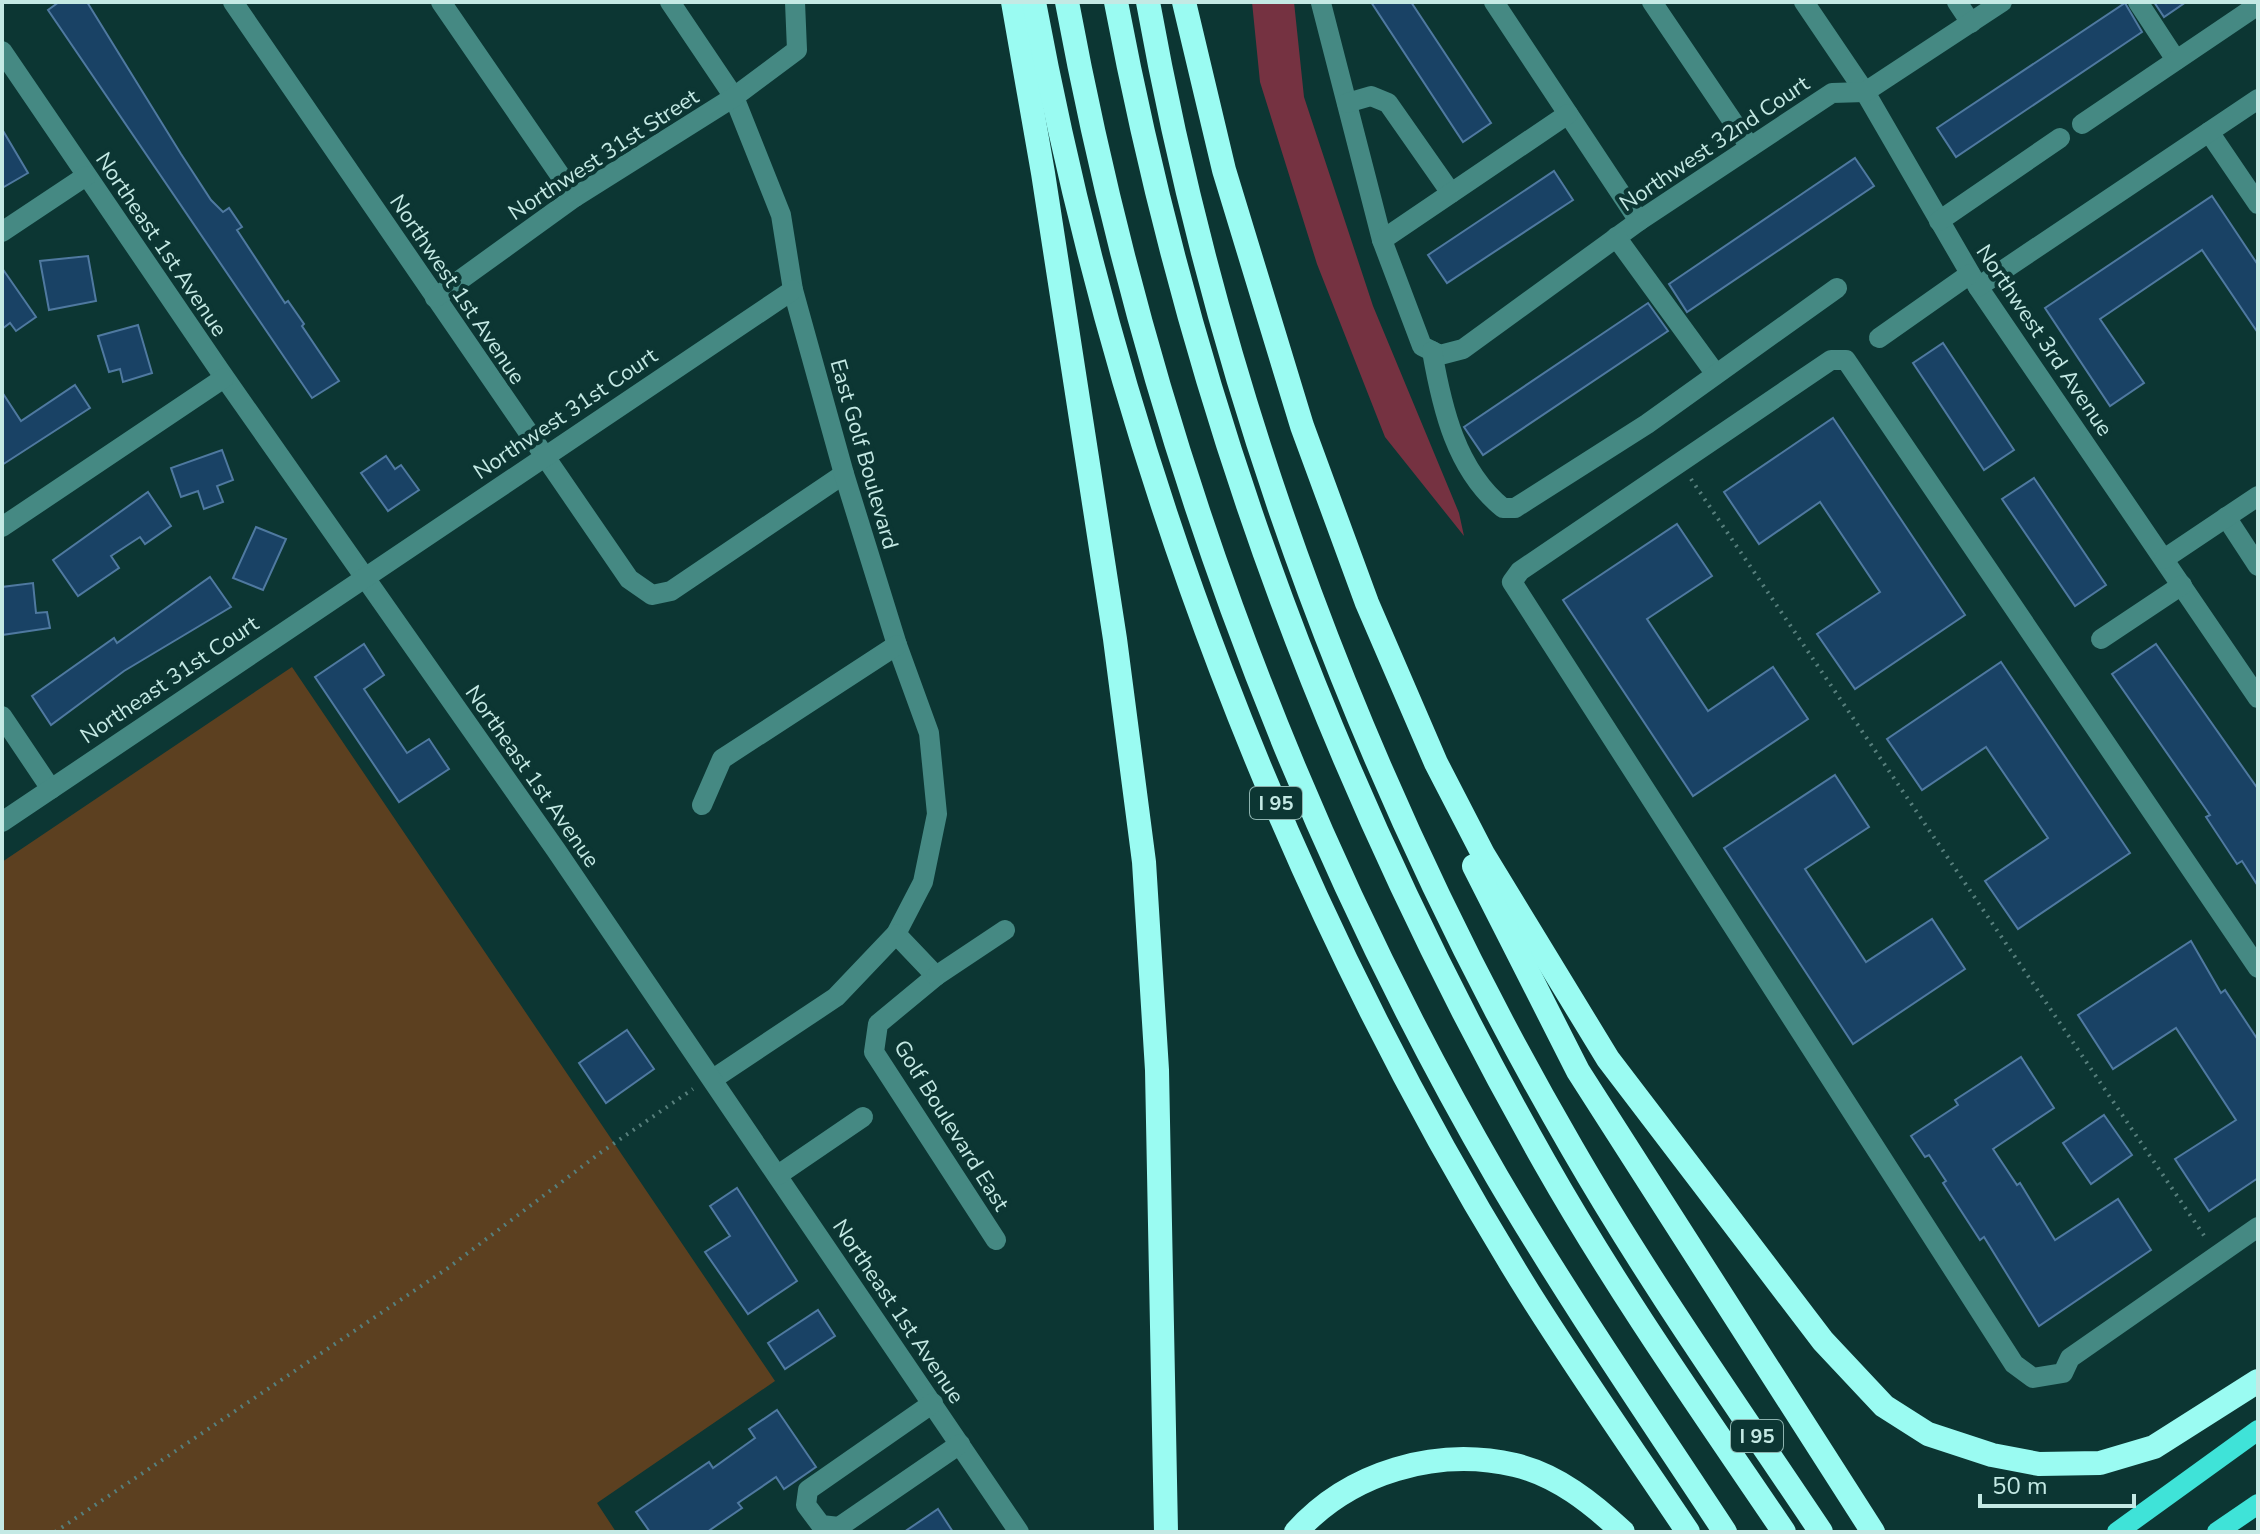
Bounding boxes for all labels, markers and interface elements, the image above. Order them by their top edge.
street label: Northwest 32nd Court [1614,69,1816,219]
street label: Northwest 31st Street [503,82,705,228]
street label: Northeast 1st Avenue [88,147,234,343]
street label: Northwest 1st Avenue [382,189,532,390]
street label: Northwest 3rd Avenue [1969,239,2120,442]
street label: Northwest 31st Court [468,341,664,487]
street label: East Golf Boulevard [823,356,906,553]
street label: Northeast 31st Court [74,609,265,751]
street label: Northeast 1st Avenue [458,679,606,874]
road number: I 95 [1250,787,1302,819]
street label: Golf Boulevard East [886,1034,1016,1217]
street label: Northeast 1st Avenue [825,1214,971,1410]
road number: I 95 [1731,1420,1783,1452]
scale bar [1980,1458,2134,1508]
text: 50 m [1992,1470,2048,1502]

